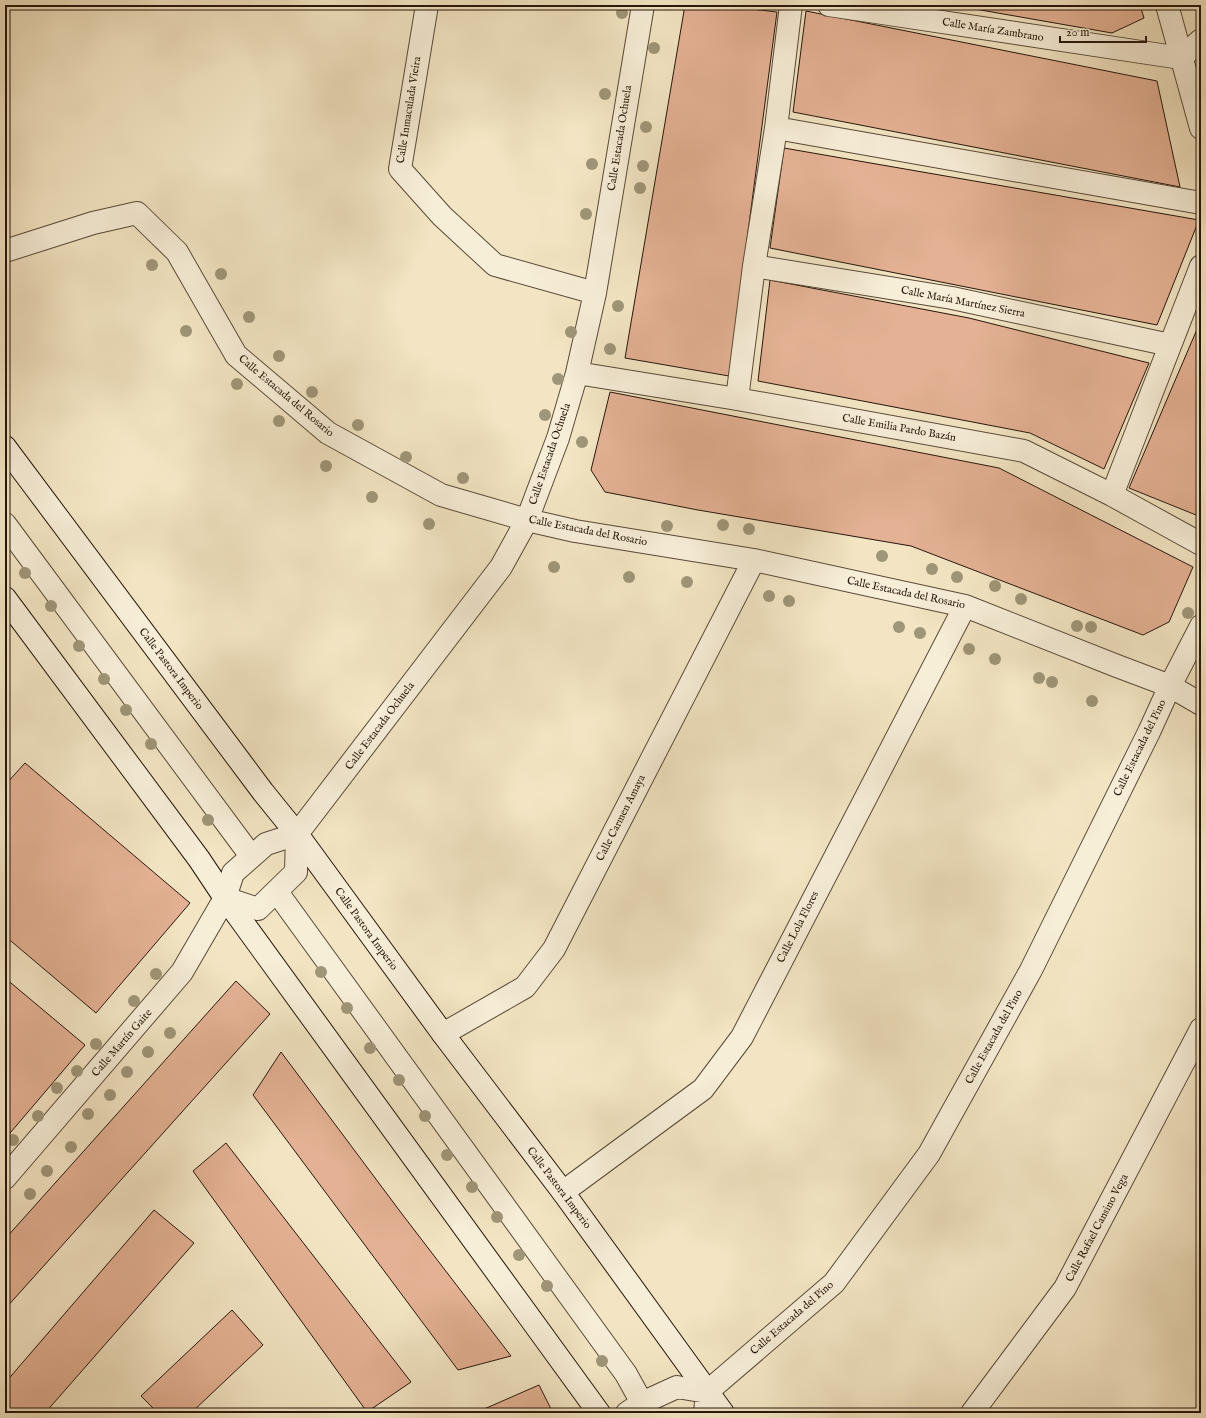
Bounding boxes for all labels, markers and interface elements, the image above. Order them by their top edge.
street label: Calle María Zambrano [941,15,1045,45]
scale bar [1060,18,1146,44]
text: 20 m [1066,25,1089,40]
street label: Calle Inmaculada Vieira [394,55,424,164]
street label: Calle Estacada Ochuela [605,84,635,192]
street label: Calle María Martínez Sierra [900,283,1026,321]
street label: Calle Estacada del Rosario [235,352,337,440]
street label: Calle Estacada Ochuela [526,401,574,507]
street label: Calle Emilia Pardo Bazán [841,411,957,445]
street label: Calle Estacada del Rosario [527,513,649,549]
street label: Calle Estacada del Rosario [846,574,966,612]
street label: Calle Pastora Imperio [136,625,206,713]
street label: Calle Estacada Ochuela [342,679,418,773]
street label: Calle Estacada del Pino [1110,697,1170,799]
street label: Calle Carmen Amaya [593,772,649,864]
street label: Calle Pastora Imperio [331,885,401,973]
street label: Calle Lola Flores [774,889,822,965]
street label: Calle Estacada del Pino [962,987,1026,1087]
street label: Calle Martín Gaite [89,1006,155,1080]
street label: Calle Pastora Imperio [524,1144,594,1232]
street label: Calle Rafael Cansino Vega [1063,1171,1132,1284]
street label: Calle Estacada del Pino [747,1278,837,1358]

